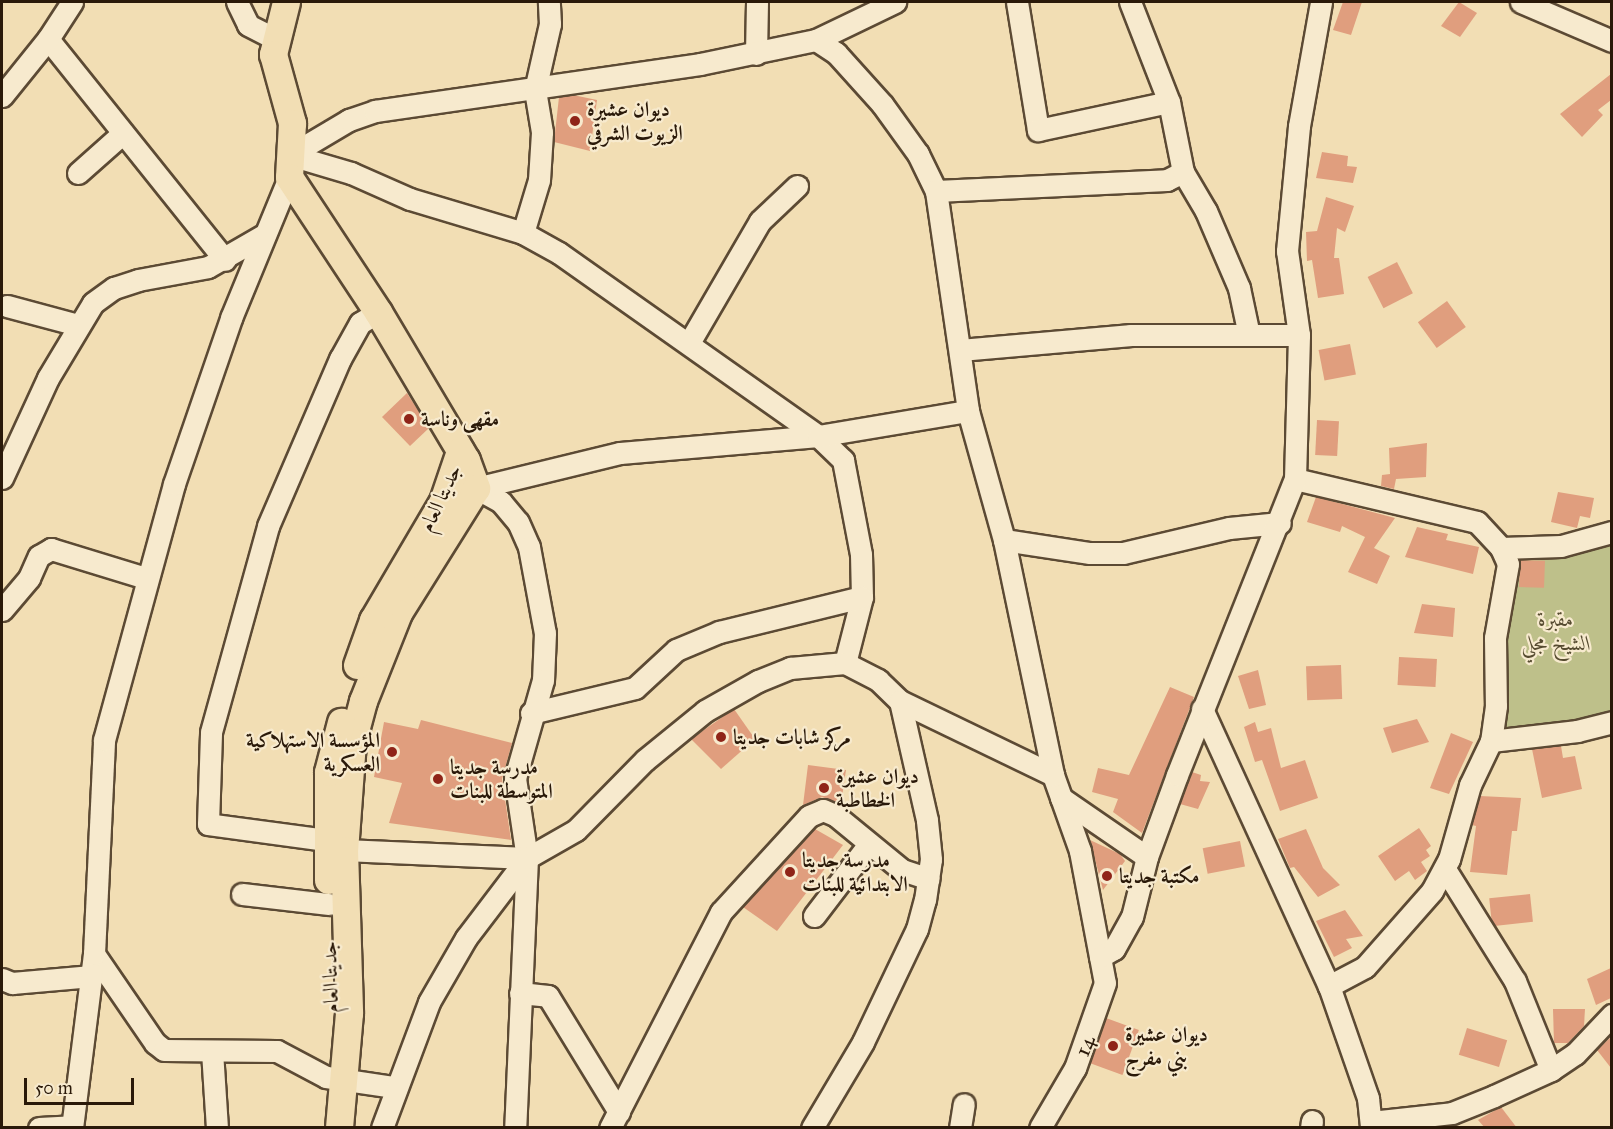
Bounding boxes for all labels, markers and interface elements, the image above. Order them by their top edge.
place label: ديوان عشيرة الزيوت الشرقي [587,96,683,146]
marker: ديوان عشيرة الزيوت الشرقي [568,114,582,128]
place label: مقهى وناسة [421,406,499,432]
marker: مقهى وناسة [402,412,416,426]
street label: جديتا العام [413,460,467,536]
park label: مقبرة الشيخ مجلي [1521,606,1591,656]
place label: مركز شابات جديتا [733,724,851,750]
place label: المؤسسة الاستهلاكية العسكرية [246,727,380,777]
marker: مركز شابات جديتا [714,730,728,744]
marker: المؤسسة الاستهلاكية العسكرية [385,745,399,759]
place label: مدرسة جديتا المتوسطة للبنات [450,754,553,804]
place label: ديوان عشيرة الخطاطبة [836,763,919,813]
marker: مدرسة جديتا المتوسطة للبنات [431,772,445,786]
marker: ديوان عشيرة الخطاطبة [817,781,831,795]
place label: مدرسة جديتا الابتدائية للبنات [802,847,908,897]
place label: مكتبة جديتا [1119,863,1199,889]
marker: مدرسة جديتا الابتدائية للبنات [783,865,797,879]
marker: مكتبة جديتا [1100,869,1114,883]
street label: جديتا العام [316,941,344,1013]
place label: ديوان عشيرة بني مفرج [1125,1021,1208,1071]
street label: 14 [1069,1032,1101,1060]
marker: ديوان عشيرة بني مفرج [1106,1039,1120,1053]
scale bar [27,1066,136,1104]
text: 50 m [35,1077,73,1099]

